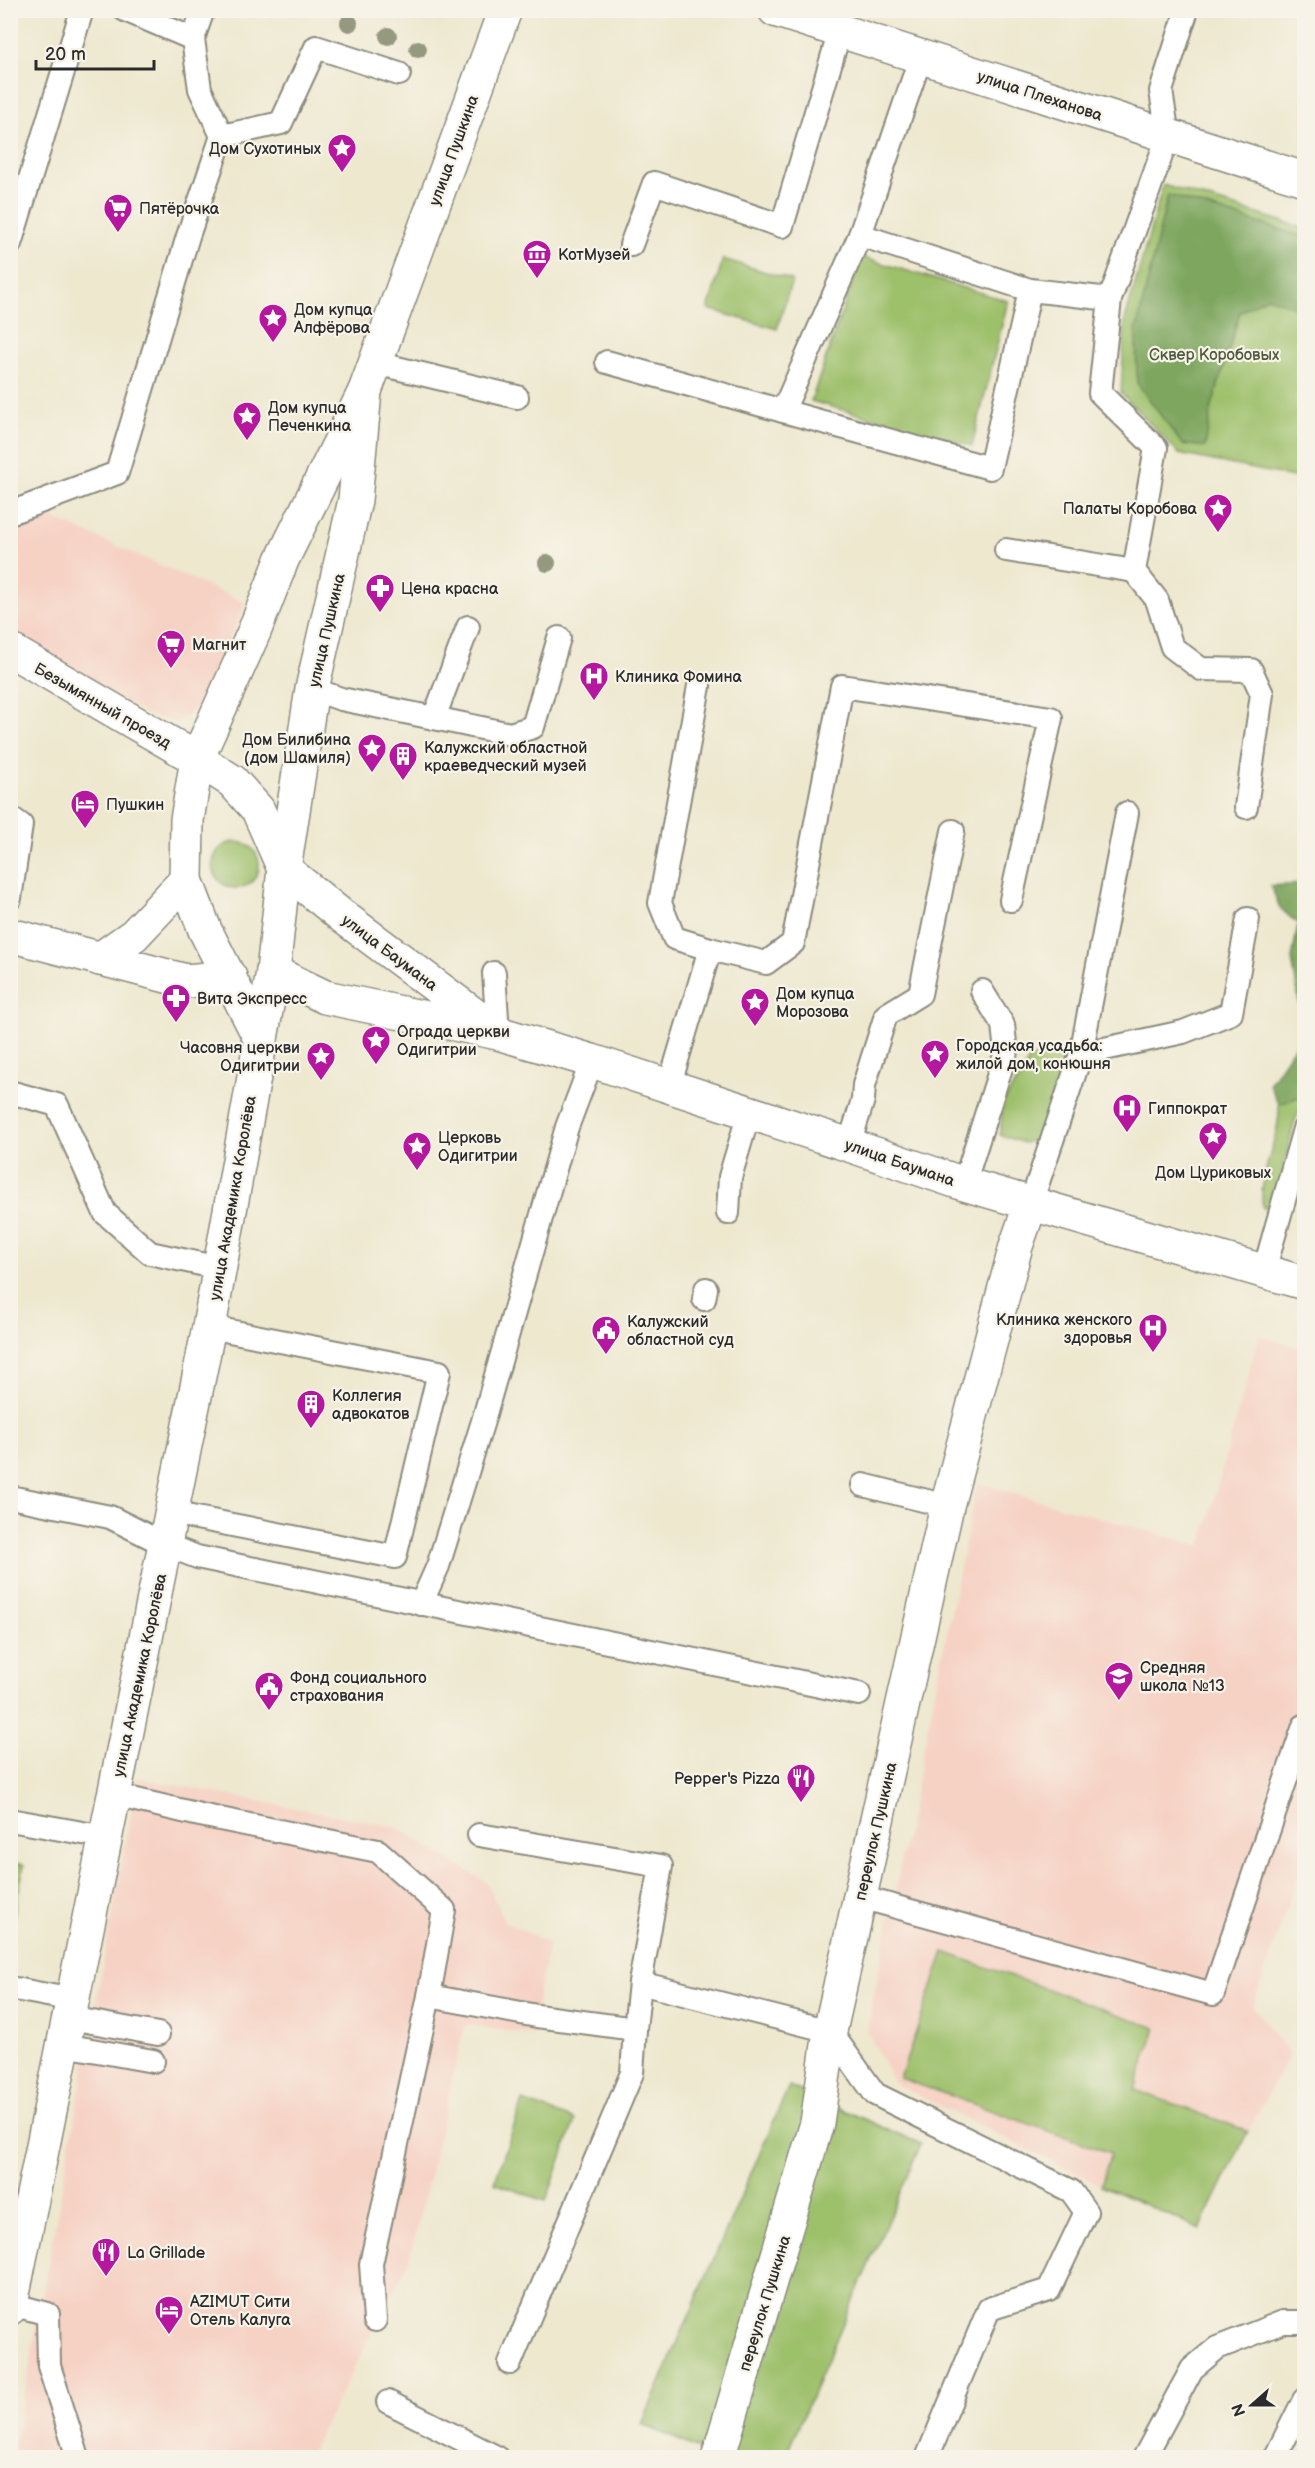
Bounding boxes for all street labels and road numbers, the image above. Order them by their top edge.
street label: улица Плеханова [975,67,1105,126]
street label: улица Пушкина [426,92,483,208]
street label: улица Пушкина [305,571,350,689]
street label: Безымянный проезд [31,659,174,753]
street label: улица Баумана [337,911,441,996]
street label: улица Академика Королёва [206,1094,261,1302]
street label: улица Баумана [842,1136,957,1191]
street label: улица Академика Королёва [110,1571,171,1779]
street label: переулок Пушкина [851,1760,902,1902]
street label: переулок Пушкина [736,2233,795,2374]

